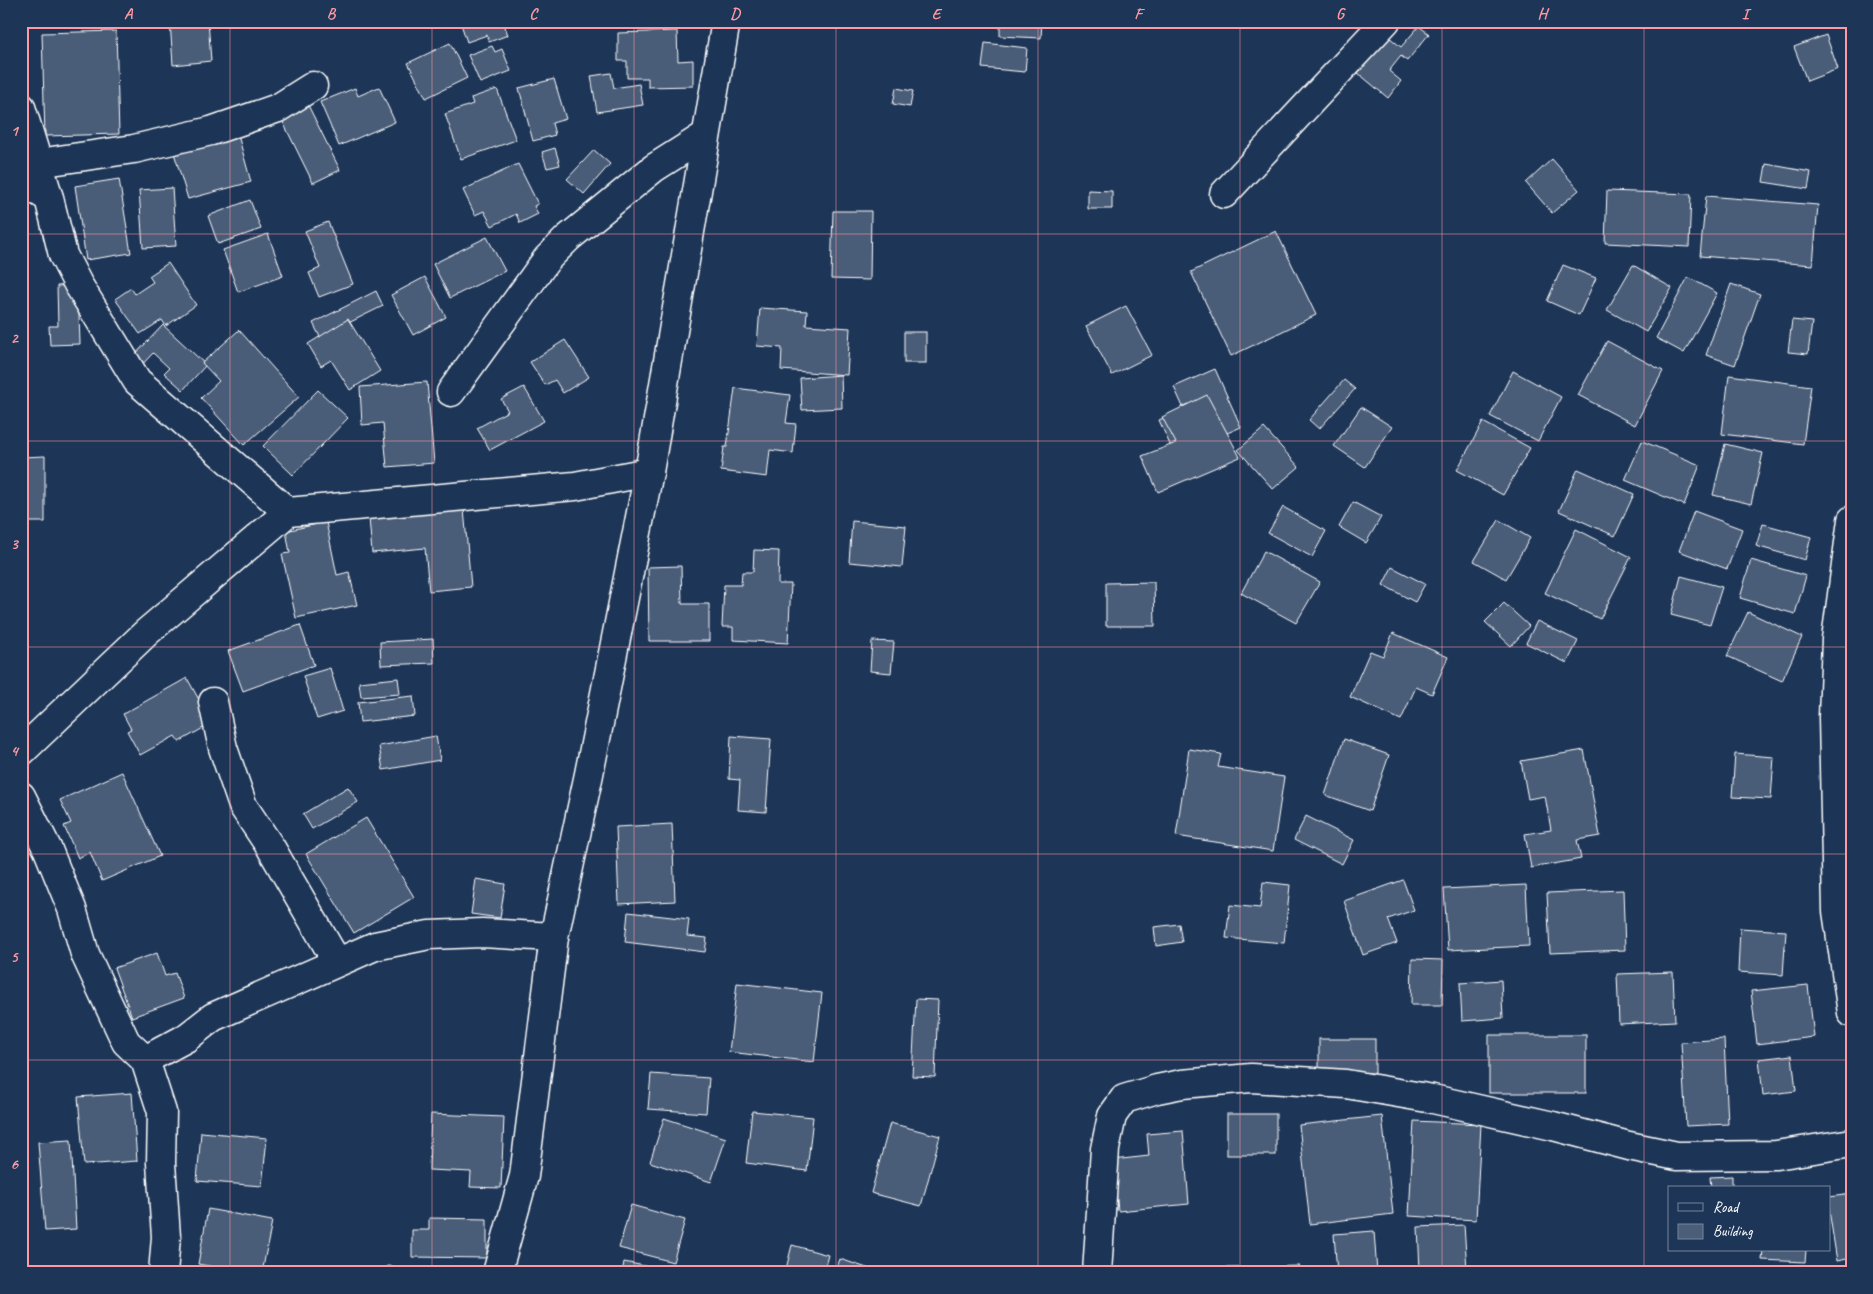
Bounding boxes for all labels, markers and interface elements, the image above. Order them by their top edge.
text: A [124,4,134,24]
text: B [327,4,337,24]
text: C [529,4,539,24]
text: D [730,4,741,24]
text: E [932,4,943,24]
text: F [1134,4,1145,24]
text: G [1336,4,1346,24]
text: H [1537,4,1549,24]
text: I [1742,4,1752,24]
text: 1 [10,121,19,141]
text: 2 [10,328,19,348]
text: 3 [10,534,19,554]
text: 4 [10,741,19,761]
text: 5 [11,947,20,967]
text: 6 [10,1154,19,1174]
legend [1668,1186,1830,1252]
text: Road [1713,1198,1740,1217]
text: Building [1713,1222,1753,1241]

